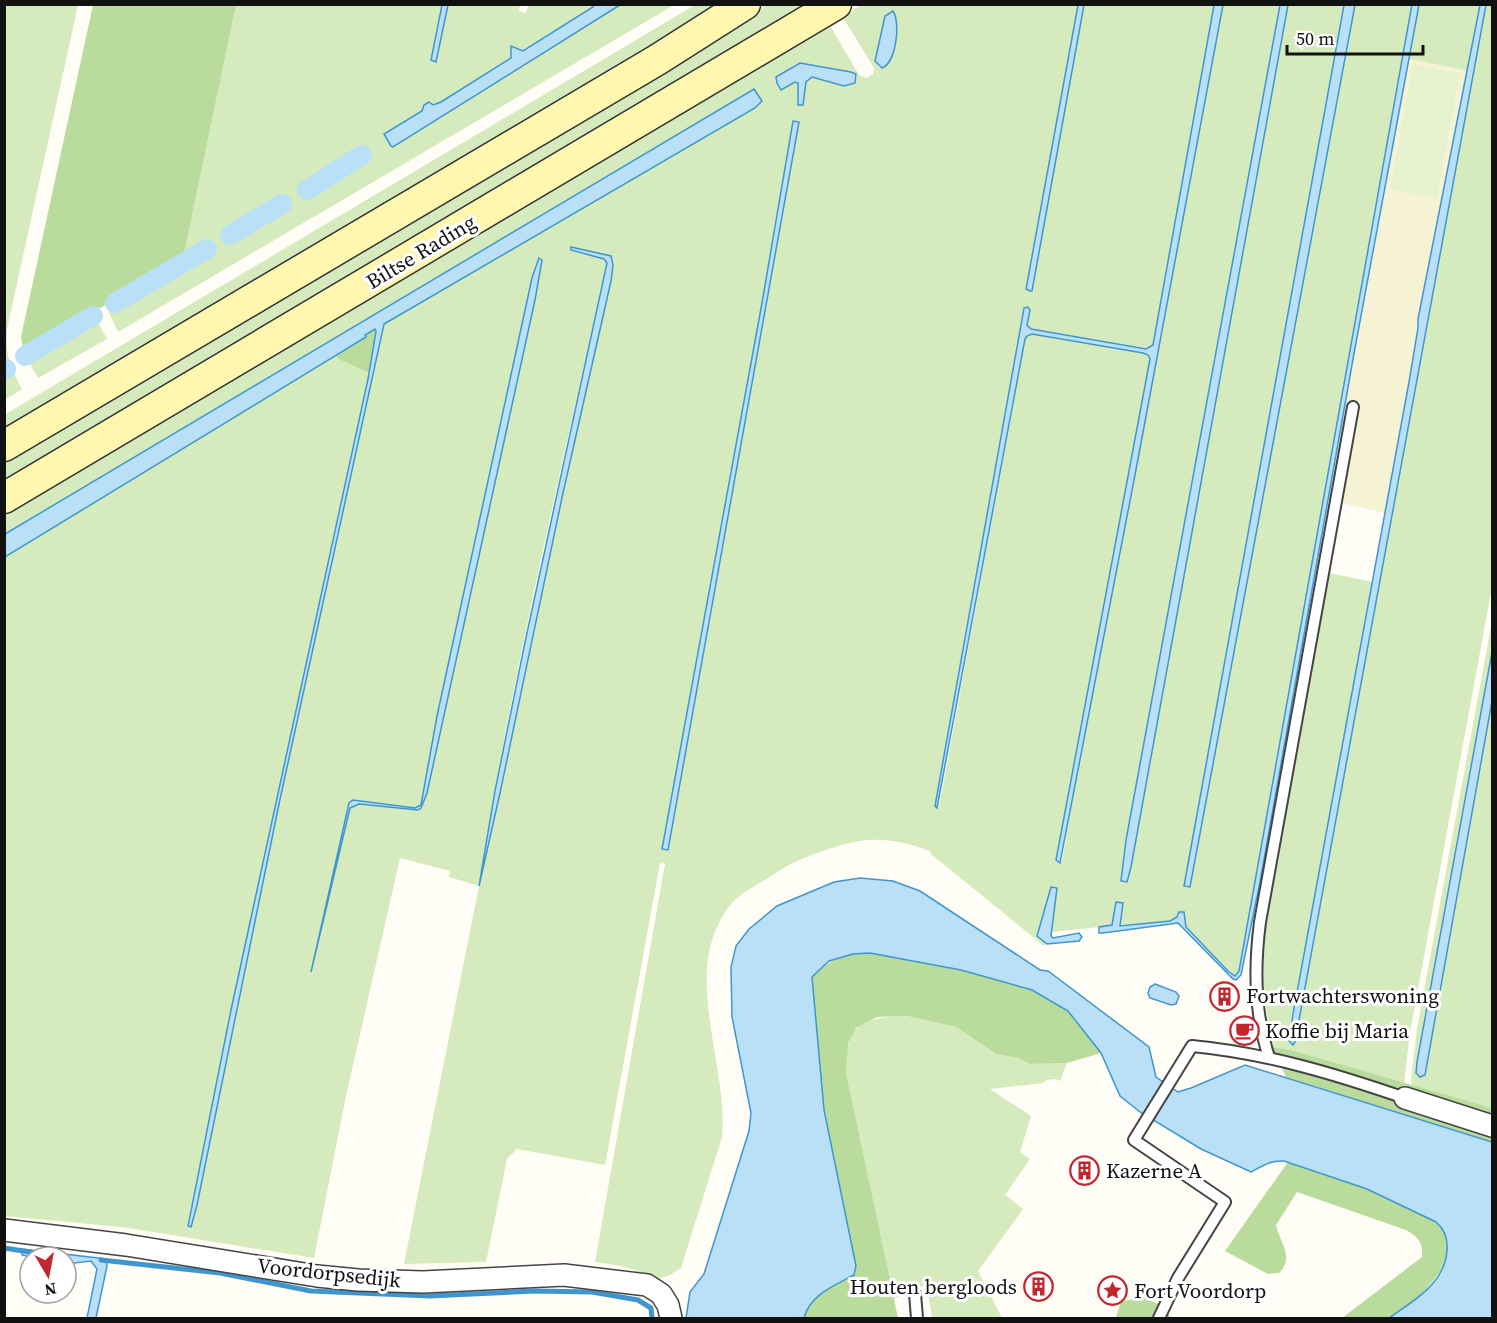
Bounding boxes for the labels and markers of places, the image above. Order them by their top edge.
building icon: Fortwachterswoning [1209,980,1241,1012]
place label: Fortwachterswoning [1246,981,1439,1010]
cafe icon: Koffie bij Maria [1228,1015,1260,1047]
place label: Koffie bij Maria [1265,1016,1409,1045]
building icon: Kazerne A [1069,1155,1101,1187]
place label: Kazerne A [1106,1156,1202,1185]
building icon: Houten bergloods [1022,1271,1054,1303]
place label: Houten bergloods [850,1272,1017,1301]
place icon: Fort Voordorp [1097,1275,1129,1307]
place label: Fort Voordorp [1134,1276,1266,1305]

